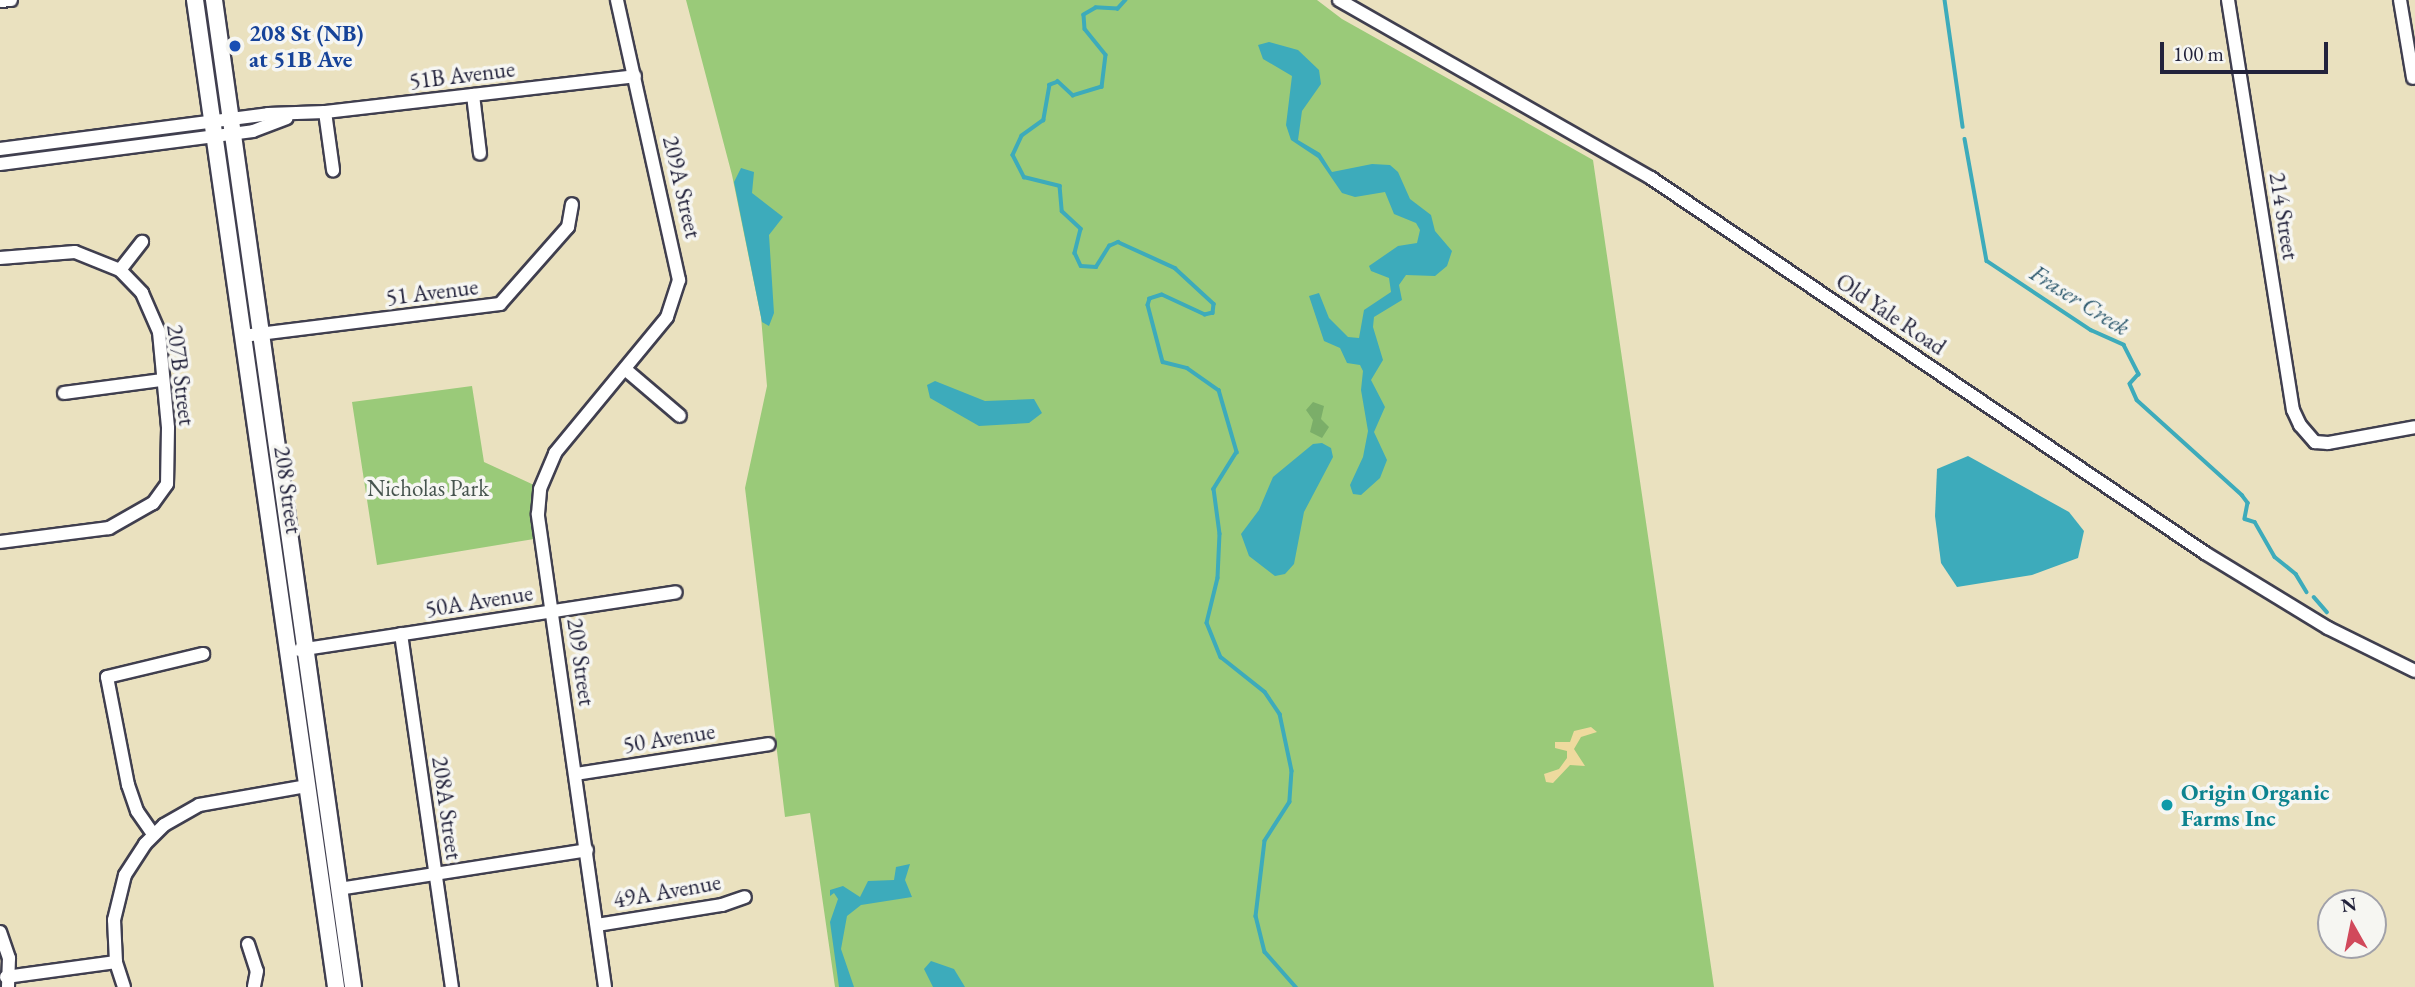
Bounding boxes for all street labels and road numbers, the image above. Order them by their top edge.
street label: 51B Avenue [408,55,516,95]
street label: 209A Street [657,133,707,241]
street label: 214 Street [2263,170,2305,262]
street label: Old Yale Road [1831,267,1951,361]
street label: 51 Avenue [384,273,480,311]
street label: 207B Street [161,323,201,427]
street label: 208 Street [268,444,308,536]
street label: 50A Avenue [423,579,535,623]
street label: 209 Street [561,616,601,708]
street label: 50 Avenue [621,717,717,759]
street label: 208A Street [426,755,468,861]
street label: 49A Avenue [611,868,723,914]

